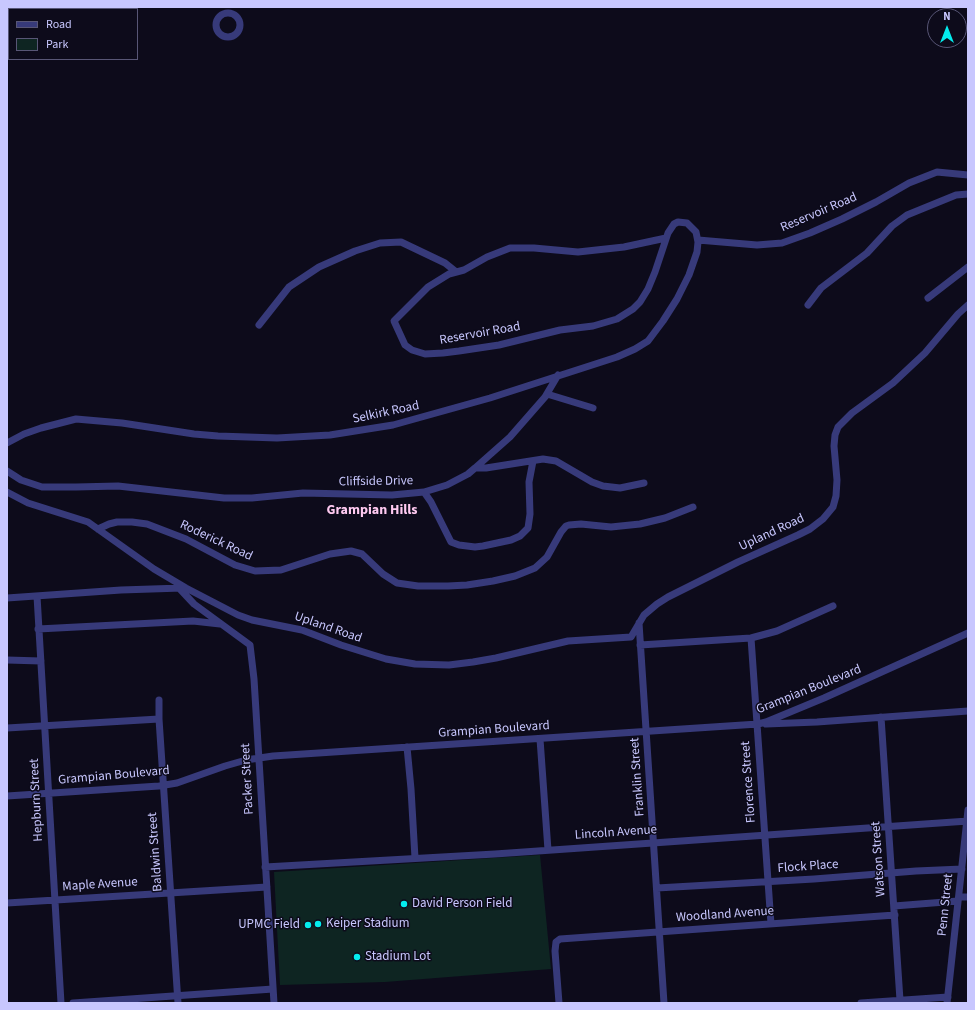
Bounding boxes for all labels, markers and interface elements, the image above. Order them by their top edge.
legend [8,8,138,60]
north arrow [927,8,967,48]
text: N [943,9,951,24]
text: Road [46,16,72,33]
text: Park [46,36,68,53]
street label: Reservoir Road [778,190,860,236]
street label: Reservoir Road [438,319,522,349]
street label: Selkirk Road [351,398,421,428]
street label: Cliffside Drive [339,474,413,490]
district label: Grampian Hills [326,503,418,519]
street label: Upland Road [737,511,807,555]
street label: Roderick Road [177,517,255,565]
street label: Upland Road [292,609,364,647]
street label: Grampian Boulevard [754,662,864,718]
street label: Grampian Boulevard [438,718,550,742]
street label: Franklin Street [627,737,649,817]
street label: Florence Street [738,741,760,823]
street label: Packer Street [238,743,258,815]
street label: Hepburn Street [27,758,47,842]
street label: Grampian Boulevard [58,763,170,789]
street label: Baldwin Street [145,812,167,892]
street label: Watson Street [869,821,889,897]
street label: Lincoln Avenue [574,822,658,844]
street label: Flock Place [777,857,839,877]
street label: Penn Street [935,873,957,937]
street label: Maple Avenue [62,875,138,895]
place label: David Person Field [412,896,512,912]
marker: David Person Field [399,899,409,909]
street label: Woodland Avenue [675,904,775,926]
place label: Keiper Stadium [326,916,409,932]
place label: UPMC Field [238,917,300,933]
marker: Keiper Stadium [313,919,323,929]
marker: UPMC Field [303,920,313,930]
place label: Stadium Lot [365,949,431,965]
marker: Stadium Lot [352,952,362,962]

